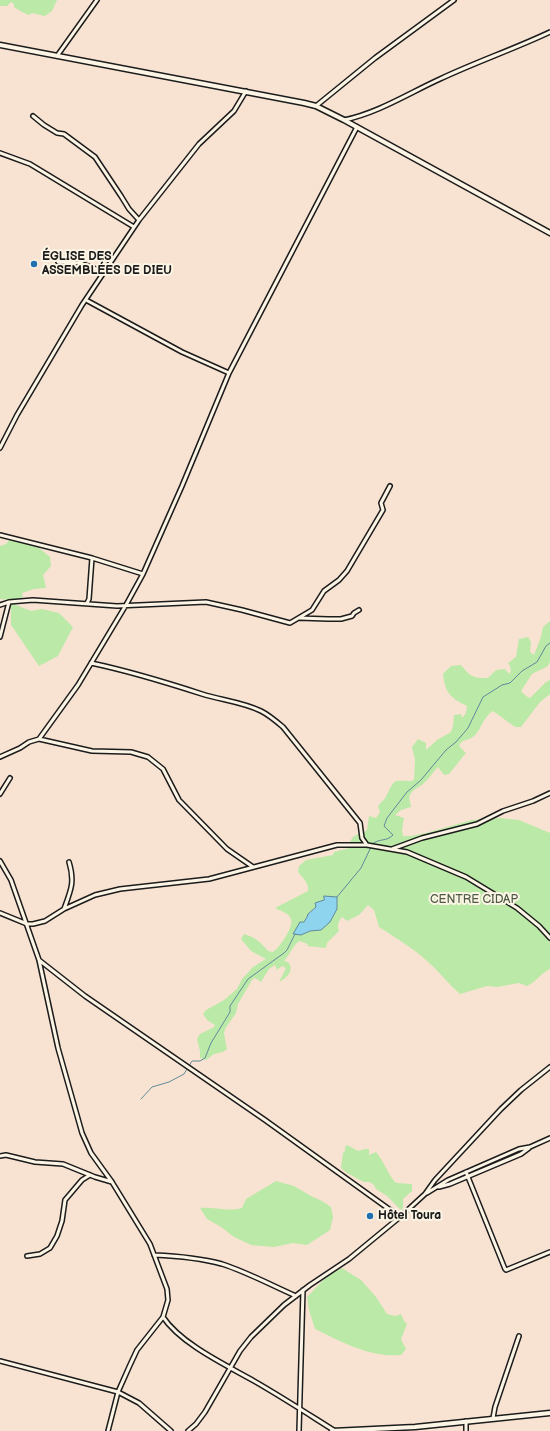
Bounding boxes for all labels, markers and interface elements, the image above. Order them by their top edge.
place label: ÉGLISE DES ASSEMBLÉES DE DIEU [42,250,172,278]
marker: ÉGLISE DES ASSEMBLÉES DE DIEU [29,259,39,269]
park label: CENTRE CIDAP [430,893,518,907]
place label: Hôtel Toura [378,1209,441,1223]
marker: Hôtel Toura [365,1211,375,1221]

